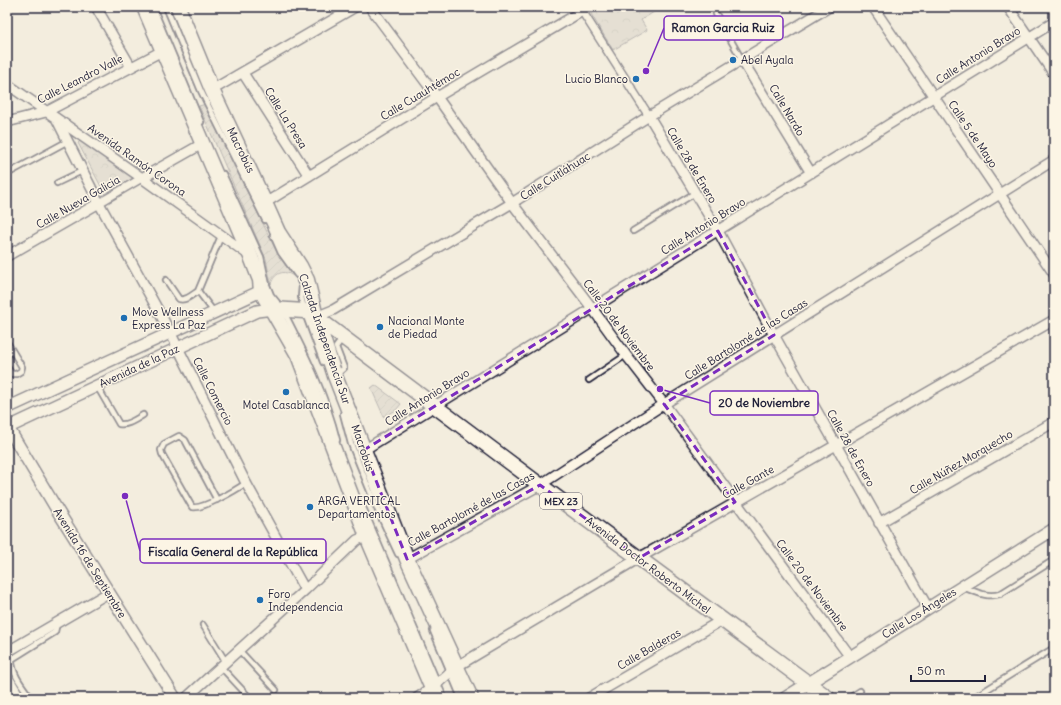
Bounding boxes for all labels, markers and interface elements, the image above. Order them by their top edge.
callout: Ramon Garcia Ruiz [664,16,783,40]
text: Ramon Garcia Ruiz [671,20,775,35]
street label: Calle Antonio Bravo [933,23,1023,87]
street label: Calle Leandro Valle [35,51,125,107]
place label: Abel Ayala [741,53,793,67]
marker: Abel Ayala [728,55,738,65]
street label: Calle Cuauhtémoc [378,65,463,123]
place label: Lucio Blanco [565,72,628,86]
marker: Lucio Blanco [631,74,641,84]
street label: Calle Nardo [766,82,808,138]
street label: Calle La Presa [262,85,310,151]
street label: Calle 5 de Mayo [945,98,1001,170]
street label: Avenida Ramón Corona [85,121,189,199]
street label: Calle 28 de Enero [664,124,720,206]
street label: Macrobús [224,125,258,175]
street label: Calle Cuitláhuac [517,149,593,203]
street label: Calle Nueva Galicia [34,172,122,232]
street label: Calle Antonio Bravo [658,194,748,258]
street label: Calzada Independencia Sur [296,272,354,407]
street label: Calle 20 de Noviembre [580,276,658,374]
street label: Calle Bartolomé de las Casas [682,295,810,383]
place label: Move Wellness Express La Paz [132,305,205,332]
marker: Move Wellness Express La Paz [119,313,129,323]
place label: Nacional Monte de Piedad [388,314,465,341]
marker: Nacional Monte de Piedad [375,322,385,332]
street label: Avenida de la Paz [97,341,181,391]
street label: Calle Comercio [190,355,236,427]
street label: Calle Antonio Bravo [382,365,472,429]
marker: Motel Casablanca [281,387,291,397]
callout: 20 de Noviembre [710,391,818,415]
text: 20 de Noviembre [718,395,810,410]
place label: Motel Casablanca [242,398,330,412]
street label: Calle 28 de Enero [824,407,878,489]
street label: Macrobús [348,423,378,473]
street label: Calle Núñez Morquecho [907,427,1015,497]
street label: Calle Gante [720,462,776,502]
street label: Calle Bartolomé de las Casas [405,468,537,550]
road number: MEX 23 [540,493,582,509]
place label: ARGA VERTICAL Departamentos [318,494,400,521]
marker: ARGA VERTICAL Departamentos [305,502,315,512]
street label: Avenida 16 de Septiembre [50,505,130,621]
street label: Avenida Doctor Roberto Michel [583,513,713,617]
street label: Calle 20 de Noviembre [773,536,851,634]
callout: Fiscalía General de la República [140,539,326,563]
text: Fiscalía General de la República [148,544,318,560]
street label: Calle Los Ángeles [879,584,959,642]
place label: Foro Independencia [268,587,343,614]
marker: Foro Independencia [255,595,265,605]
street label: Calle Balderas [615,625,683,673]
scale bar [911,657,985,683]
text: 50 m [917,663,946,678]

